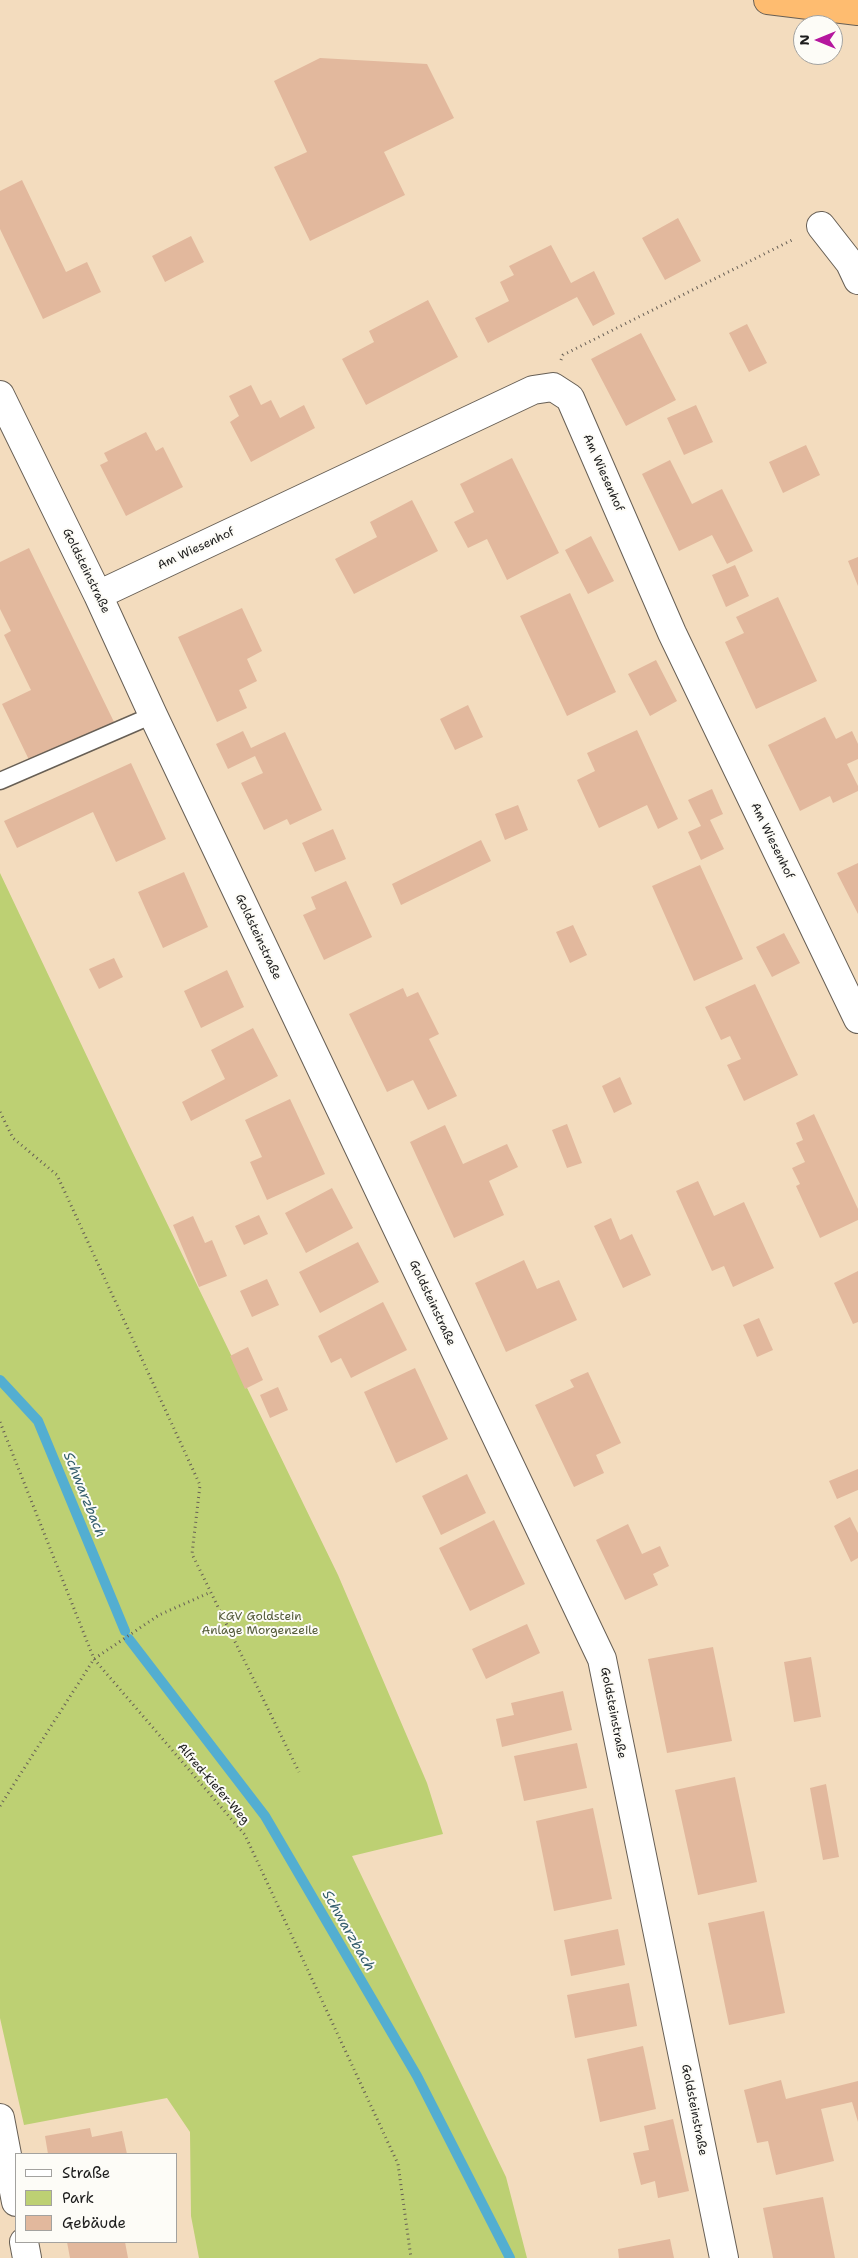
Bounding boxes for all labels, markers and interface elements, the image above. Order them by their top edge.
north arrow [793,15,843,65]
text: N [795,34,813,46]
street label: Am Wiesenhof [580,432,626,514]
street label: Am Wiesenhof [155,525,237,573]
street label: Goldsteinstraße [59,526,113,616]
street label: Am Wiesenhof [747,801,797,881]
street label: Goldsteinstraße [232,892,284,982]
street label: Goldsteinstraße [406,1258,458,1348]
water label: Schwarzbach [59,1450,109,1540]
park label: KGV Goldstein Anlage Morgenzeile [201,1610,319,1638]
street label: Goldsteinstraße [597,1666,629,1760]
street label: Alfred-Kiefer-Weg [174,1741,252,1827]
water label: Schwarzbach [318,1887,378,1975]
street label: Goldsteinstraße [678,2063,710,2157]
legend [15,2153,178,2243]
text: Straße [62,2163,110,2183]
text: Park [62,2188,94,2208]
text: Gebäude [62,2213,126,2233]

